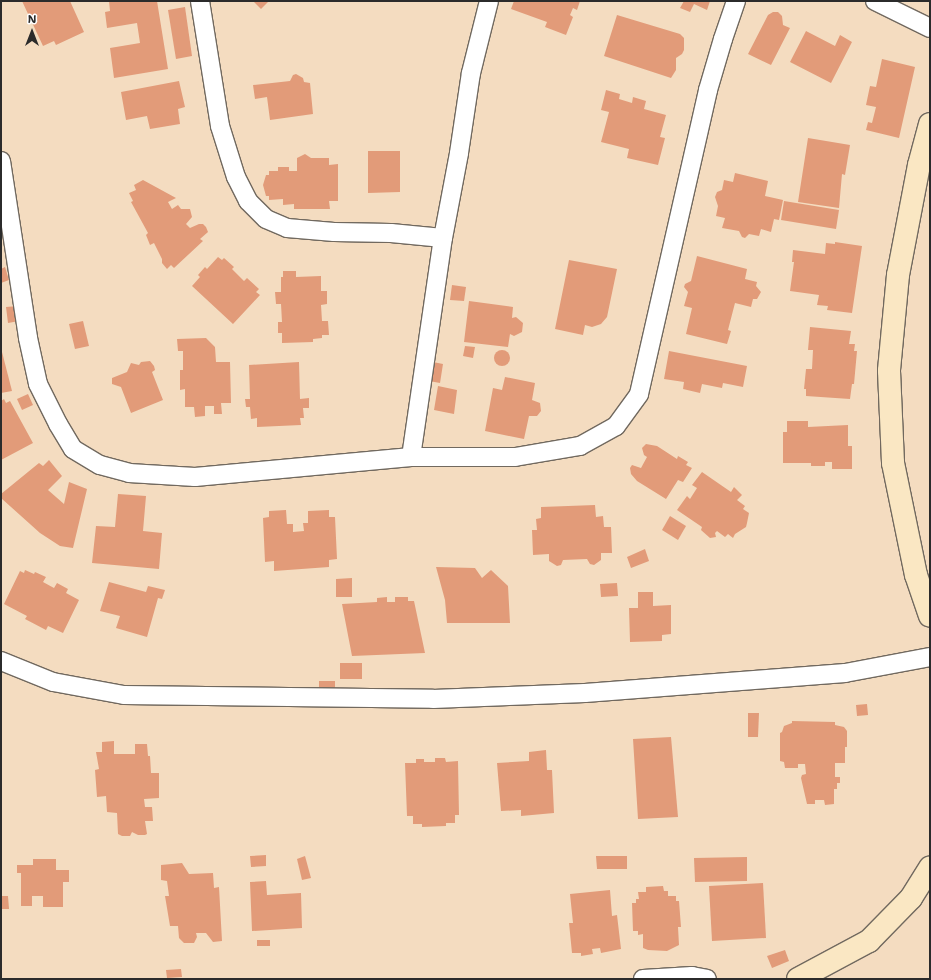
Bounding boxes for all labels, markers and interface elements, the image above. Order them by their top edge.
north arrow [12,12,52,52]
text: N [28,12,36,27]

